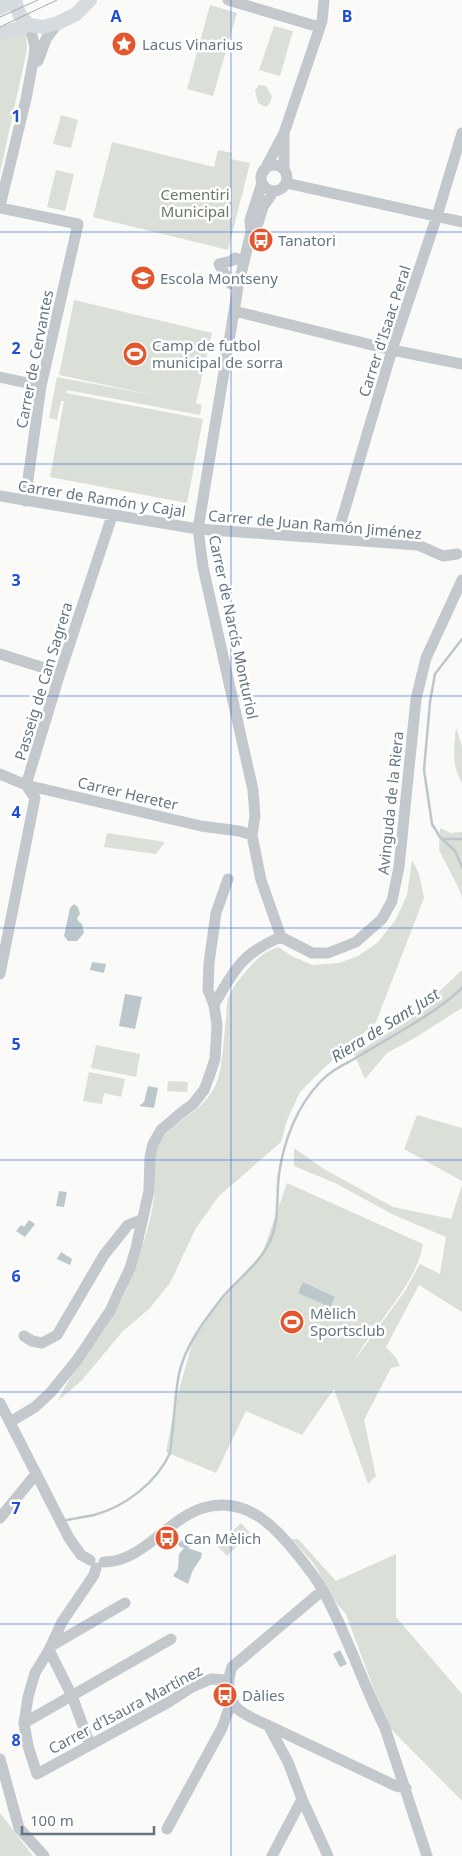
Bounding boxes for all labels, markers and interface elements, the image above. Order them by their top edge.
text: A [110,5,122,27]
text: B [342,5,352,27]
place icon: Lacus Vinarius [111,31,137,57]
place label: Lacus Vinarius [142,34,243,54]
text: 1 [11,105,21,127]
park label: Cementiri Municipal [160,184,230,221]
bus stop icon: Tanatori [248,227,274,253]
place label: Tanatori [278,230,336,250]
street label: Carrer d'Isaac Peral [353,263,415,399]
school or university icon: Escola Montseny [130,265,156,291]
place label: Escola Montseny [160,268,278,288]
street label: Carrer de Cervantes [11,288,57,430]
place label: Camp de futbol municipal de sorra [152,335,283,372]
text: 2 [11,337,21,359]
sports icon: Camp de futbol municipal de sorra [122,341,148,367]
street label: Carrer de Ramón y Cajal [17,475,187,521]
street label: Carrer de Juan Ramón Jiménez [207,505,423,543]
street label: Carrer de Narcís Monturiol [205,533,263,721]
text: 3 [11,569,21,591]
street label: Passeig de Can Sagrera [9,599,77,763]
street label: Avinguda de la Riera [373,730,407,876]
street label: Carrer Hereter [76,772,180,814]
text: 4 [11,801,21,823]
water label: Riera de Sant Just [327,983,444,1067]
text: 5 [11,1033,21,1055]
text: 6 [11,1265,21,1287]
place label: Mèlich Sportsclub [310,1303,385,1340]
sports icon: Mèlich Sportsclub [279,1309,305,1335]
text: 7 [11,1497,21,1519]
bus stop icon: Can Mèlich [154,1525,180,1551]
place label: Can Mèlich [184,1528,261,1548]
street label: Carrer d'Isaura Martínez [45,1660,205,1758]
bus stop icon: Dàlies [212,1682,238,1708]
place label: Dàlies [242,1685,285,1705]
text: 8 [11,1729,21,1751]
scale bar [22,1804,155,1836]
text: 100 m [30,1810,74,1830]

